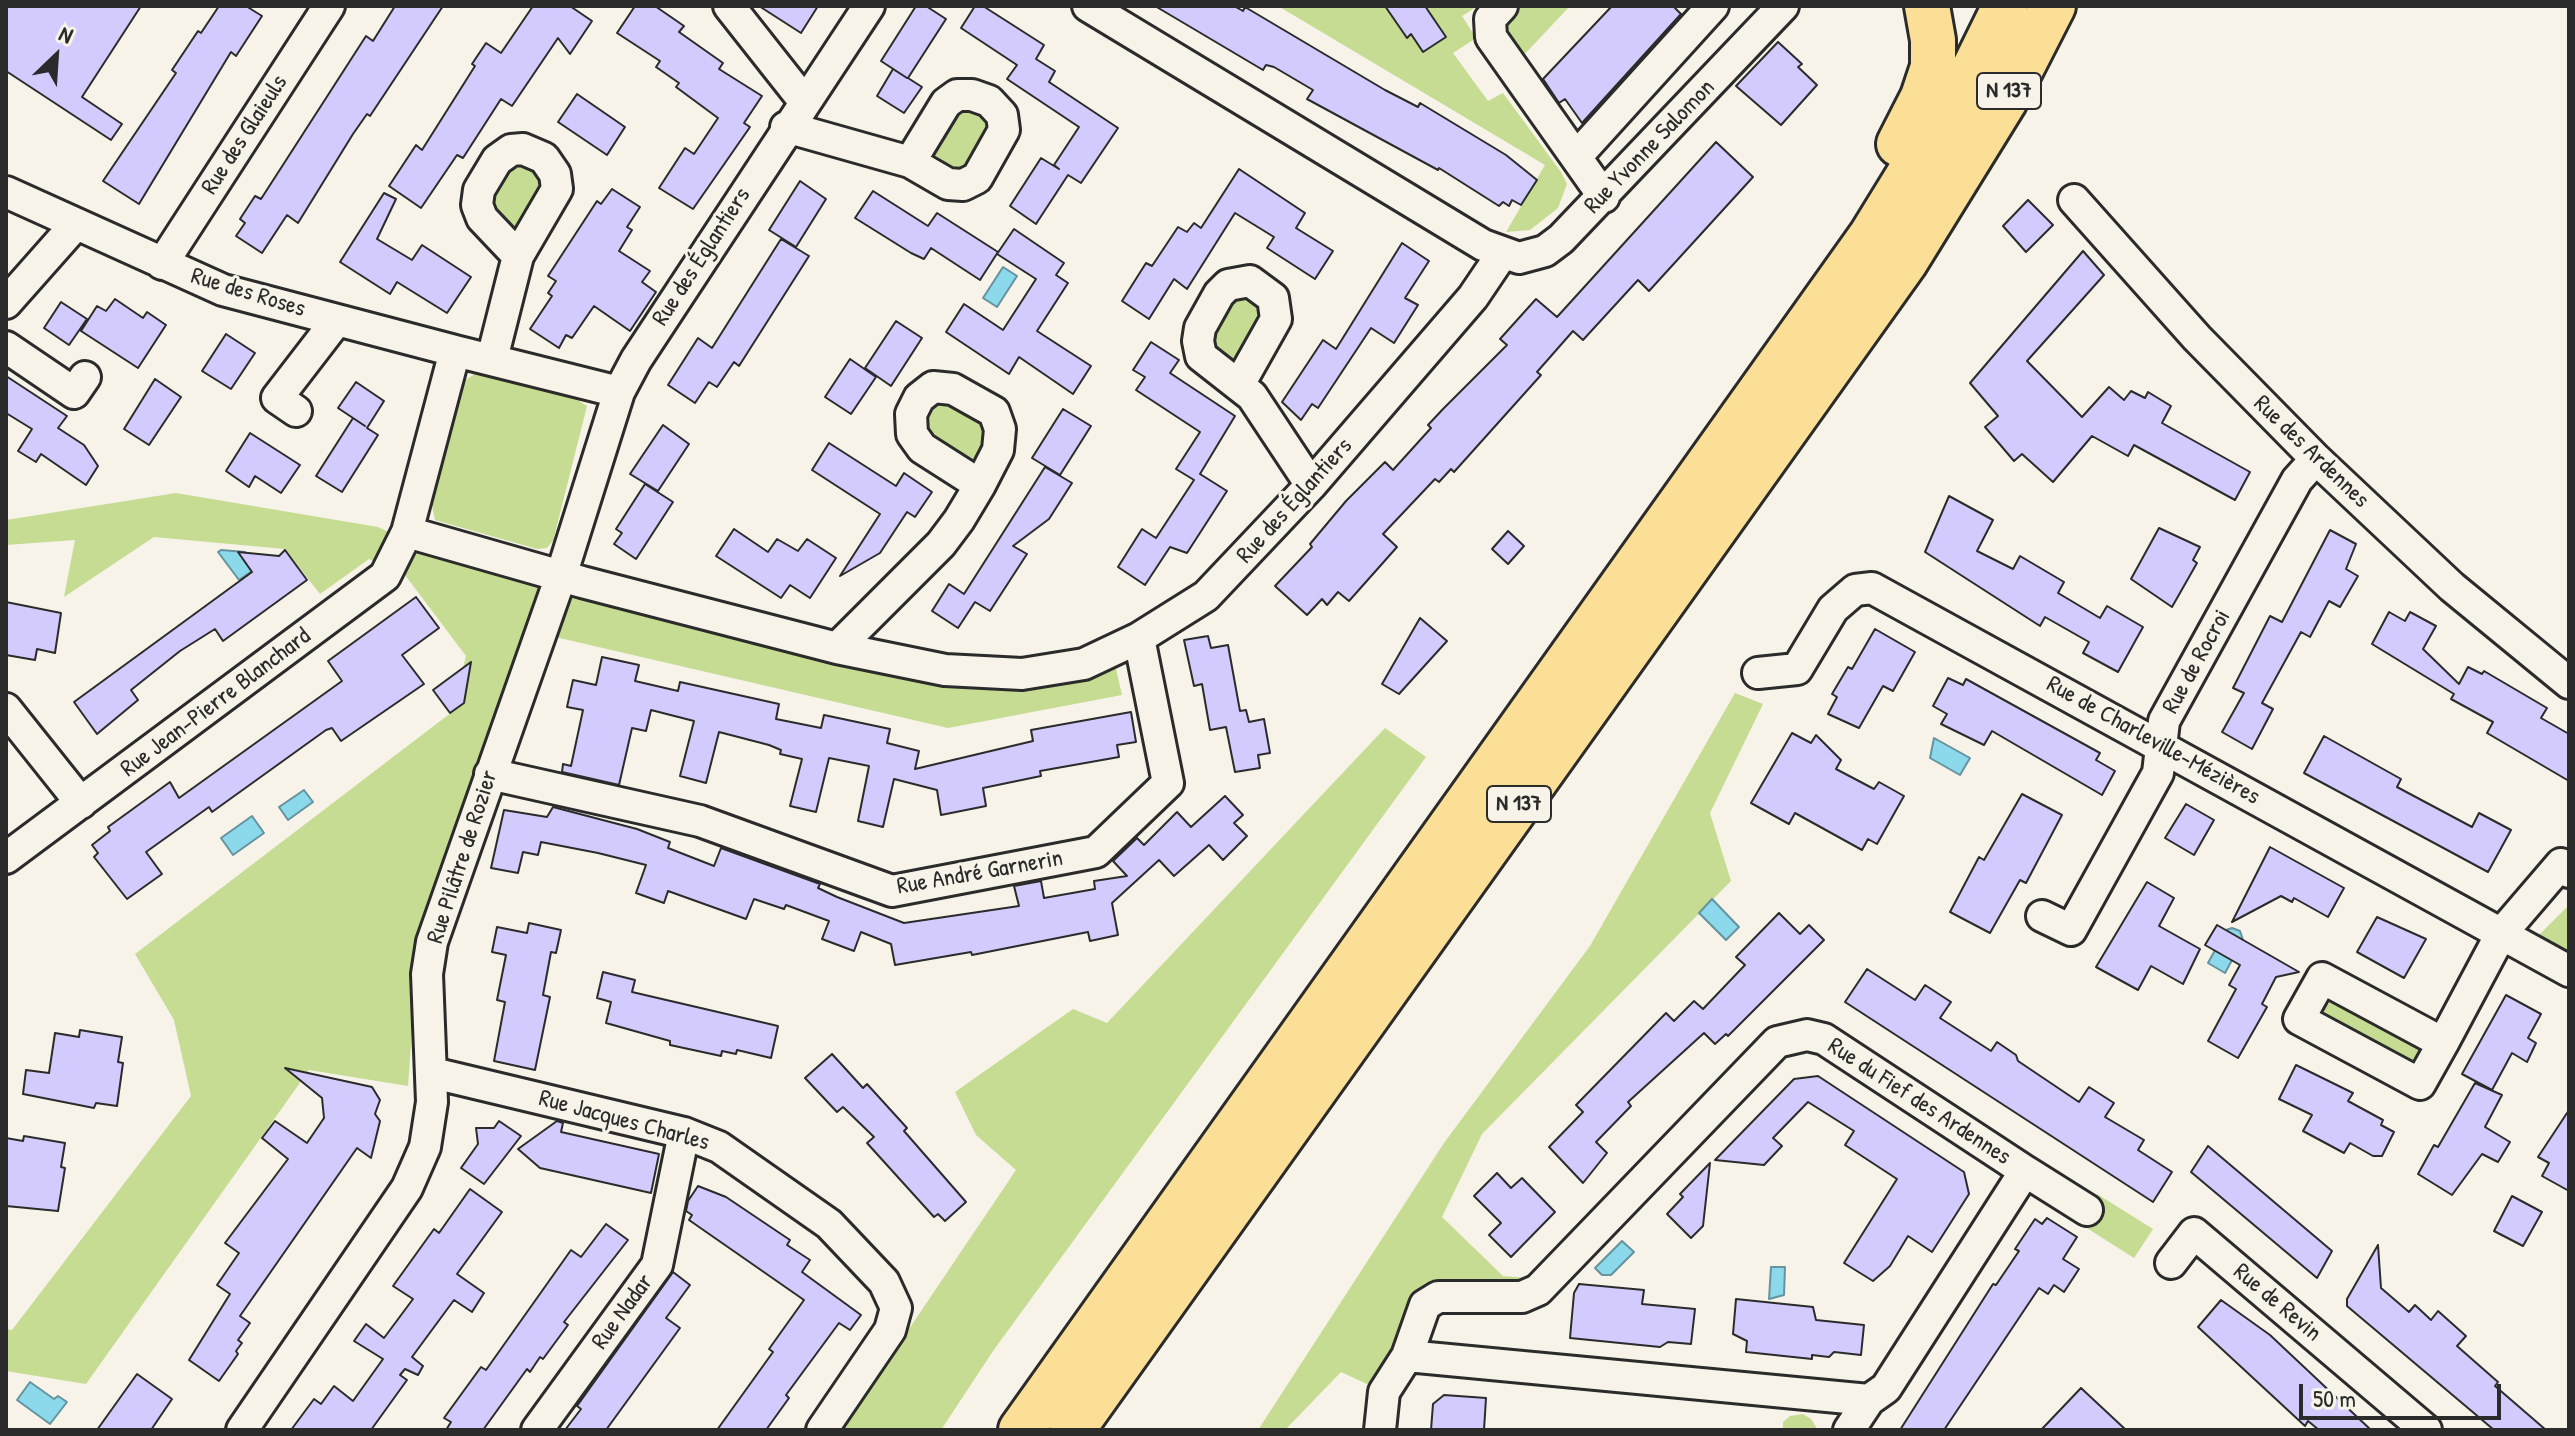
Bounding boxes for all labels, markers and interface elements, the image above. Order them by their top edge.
north arrow [16,16,96,96]
text: N [54,18,78,50]
street label: Rue des Glaieuls [196,70,294,200]
road number: N 137 [1977,73,2041,109]
street label: Rue Yvonne Salomon [1579,74,1721,220]
street label: Rue des Églantiers [647,183,757,331]
street label: Rue des Roses [187,262,309,324]
street label: Rue des Ardennes [2247,390,2375,514]
street label: Rue des Églantiers [1231,432,1359,570]
street label: Rue de Rocroi [2157,605,2237,719]
street label: Rue Jean-Pierre Blanchard [115,622,317,784]
street label: Rue de Charleville-Mézières [2041,670,2265,812]
street label: Rue Pilâtre de Rozier [421,767,505,947]
road number: N 137 [1487,786,1551,822]
street label: Rue André Garnerin [895,844,1065,902]
street label: Rue du Fief des Ardennes [1822,1032,2016,1172]
street label: Rue Jacques Charles [536,1084,712,1158]
street label: Rue de Revin [2227,1258,2327,1348]
street label: Rue Nadar [586,1269,660,1355]
scale bar [2303,1368,2505,1418]
text: 50 m [2313,1382,2356,1414]

